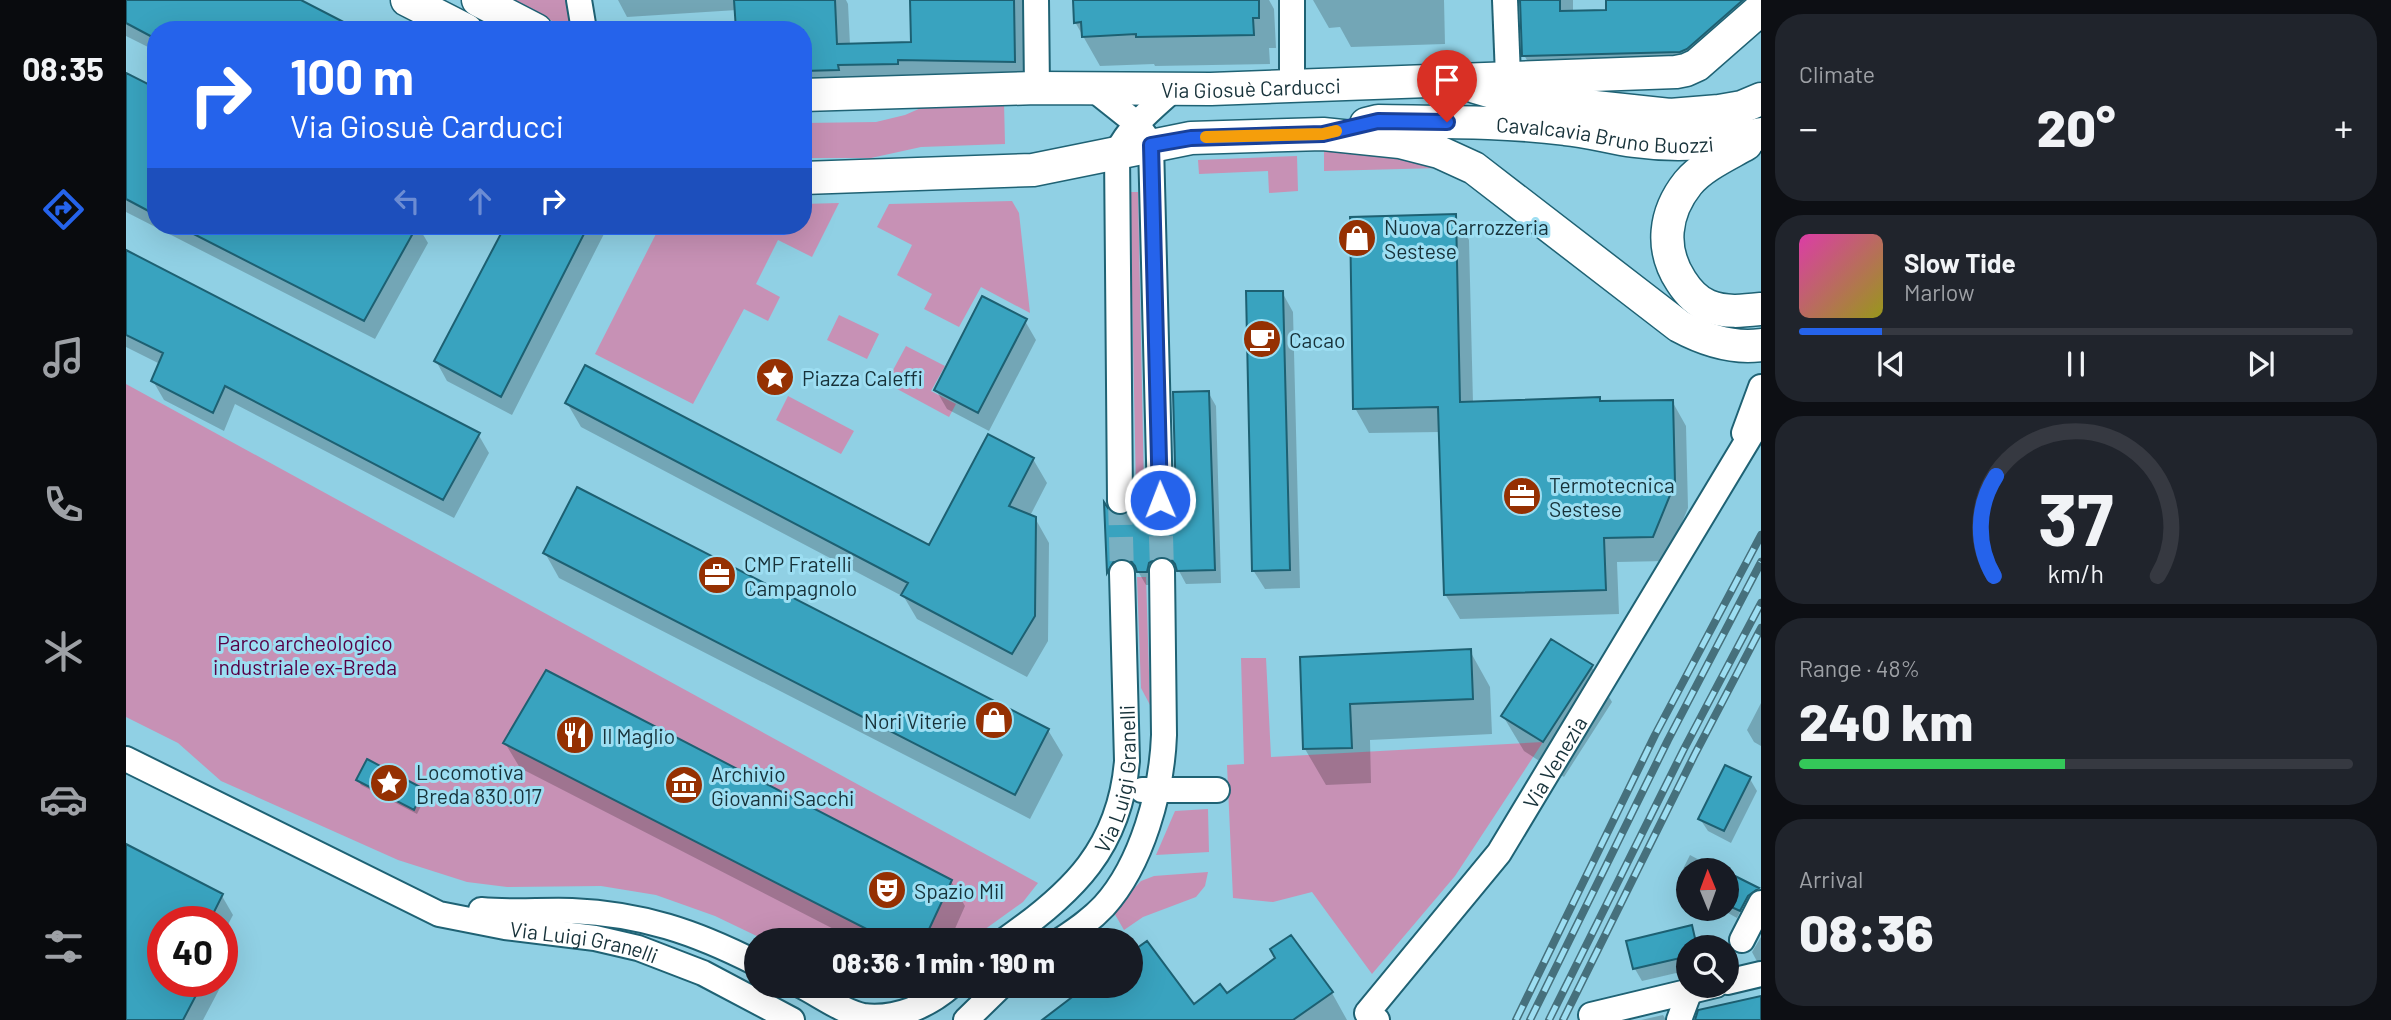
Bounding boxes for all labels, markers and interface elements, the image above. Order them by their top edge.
text: 100 m [290,46,414,105]
text: 08:35 [22,49,104,87]
icon: right [175,49,266,140]
pin [1417,50,1477,122]
text: Climate [1799,60,1875,88]
icon: arrive [1428,61,1466,99]
street label: Via Giosuè Carducci [1161,72,1341,102]
text: 20° [2037,95,2115,157]
text: − [1799,104,1818,150]
text: + [2334,104,2353,150]
text: Via Giosuè Carducci [290,106,564,144]
street label: Cavalcavia Bruno Buozzi [1495,111,1715,157]
icon: left [388,182,426,220]
icon: ahead [461,182,499,220]
icon: right [534,182,572,220]
icon: directions [39,185,88,234]
place label: Nuova Carrozzeria Sestese [1384,214,1549,263]
shop icon: Nuova Carrozzeria Sestese [1336,217,1378,259]
text: Slow Tide [1904,247,2016,278]
text: Marlow [1904,278,1975,306]
cafe icon: Cacao [1241,318,1283,360]
place label: Cacao [1289,327,1345,352]
icon: music [39,333,88,382]
icon: previous [1872,345,1910,383]
icon: pause [2057,345,2095,383]
icon: next [2242,345,2280,383]
place icon: Piazza Caleffi [754,356,796,398]
place label: Piazza Caleffi [802,365,923,390]
position arrow [1123,463,1197,537]
place label: Termotecnica Sestese [1549,472,1675,521]
text: 37 [2038,473,2114,561]
office icon: Termotecnica Sestese [1501,475,1543,517]
icon: phone [39,480,88,529]
place label: CMP Fratelli Campagnolo [744,551,857,600]
office icon: CMP Fratelli Campagnolo [696,554,738,596]
text: km/h [2048,558,2104,588]
icon: climate [39,627,88,676]
park label: Parco archeologico industriale ex-Breda [213,630,397,679]
text: Range · 48% [1799,654,1920,682]
text: 240 km [1799,689,1973,751]
shop icon: Nori Viterie [973,699,1015,741]
street label: Via Luigi Granelli [1088,705,1140,857]
place label: Nori Viterie [864,708,967,733]
street label: Via Venezia [1517,711,1591,812]
restaurant icon: Il Maglio [554,714,596,756]
place label: Il Maglio [602,723,675,748]
place label: Locomotiva Breda 830.017 [416,759,542,808]
place label: Archivio Giovanni Sacchi [711,761,854,810]
place icon: Locomotiva Breda 830.017 [368,762,410,804]
museum icon: Archivio Giovanni Sacchi [663,764,705,806]
icon: car [39,775,88,824]
north arrow [1676,858,1740,920]
map controls [1676,858,1739,998]
text: Arrival [1799,865,1863,893]
theatre icon: Spazio Mil [866,869,908,911]
place label: Spazio Mil [914,878,1004,903]
text: 08:36 [1799,900,1933,962]
speed limit sign: 40 [147,906,238,997]
street label: Via Luigi Granelli [509,915,662,967]
icon: filters [39,922,88,971]
button: search [1676,935,1739,998]
text: 08:36 · 1 min · 190 m [832,947,1055,978]

